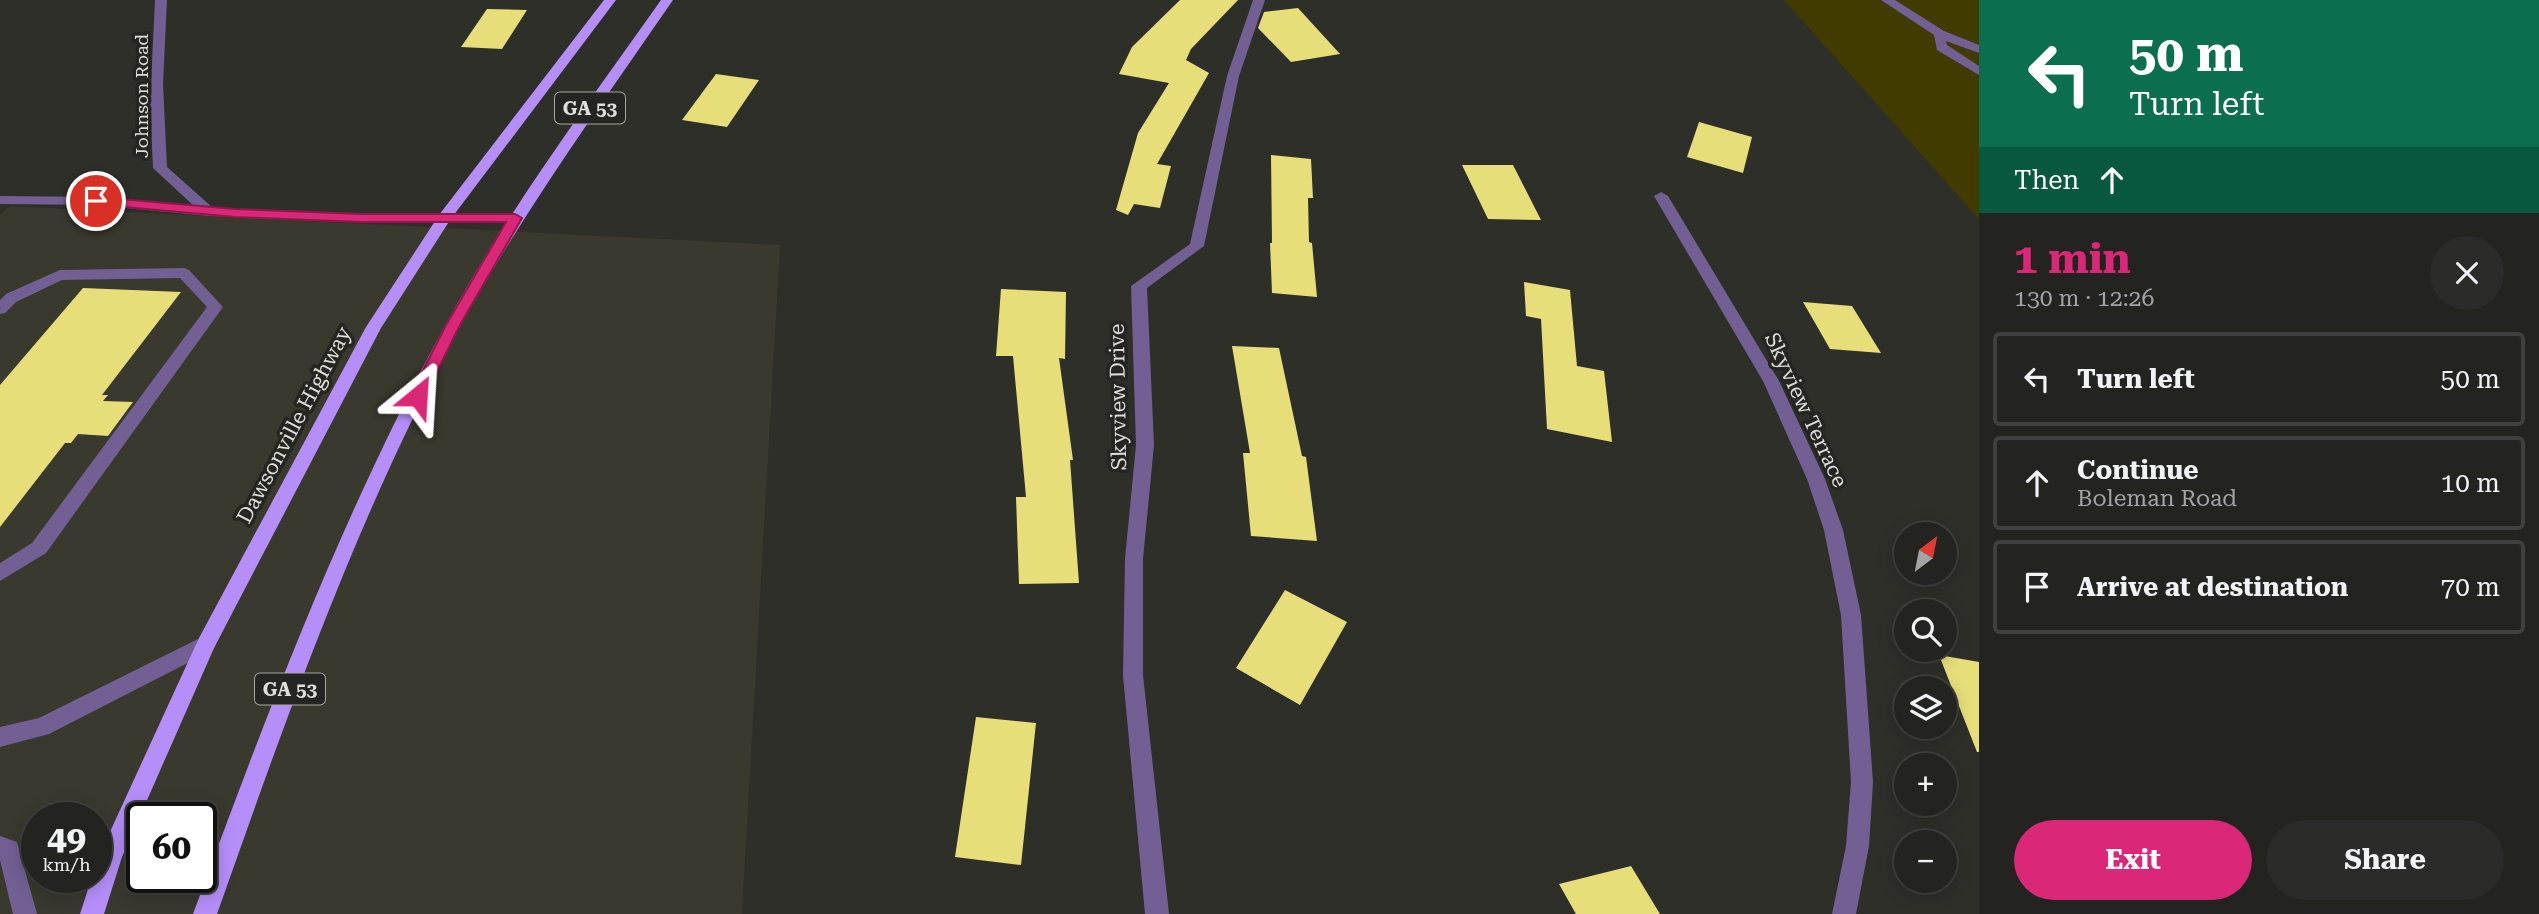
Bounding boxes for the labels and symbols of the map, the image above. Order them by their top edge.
street label: Johnson Road [131,33,152,158]
road number: GA 53 [555,92,625,124]
pin [66,171,126,231]
street label: Dawsonville Highway [232,322,356,527]
street label: Skyview Drive [1105,323,1131,471]
street label: Skyview Terrace [1760,329,1852,491]
position arrow [381,359,455,433]
north arrow [1894,522,1956,584]
road number: GA 53 [255,674,325,704]
speed limit sign: 60 [126,802,217,893]

